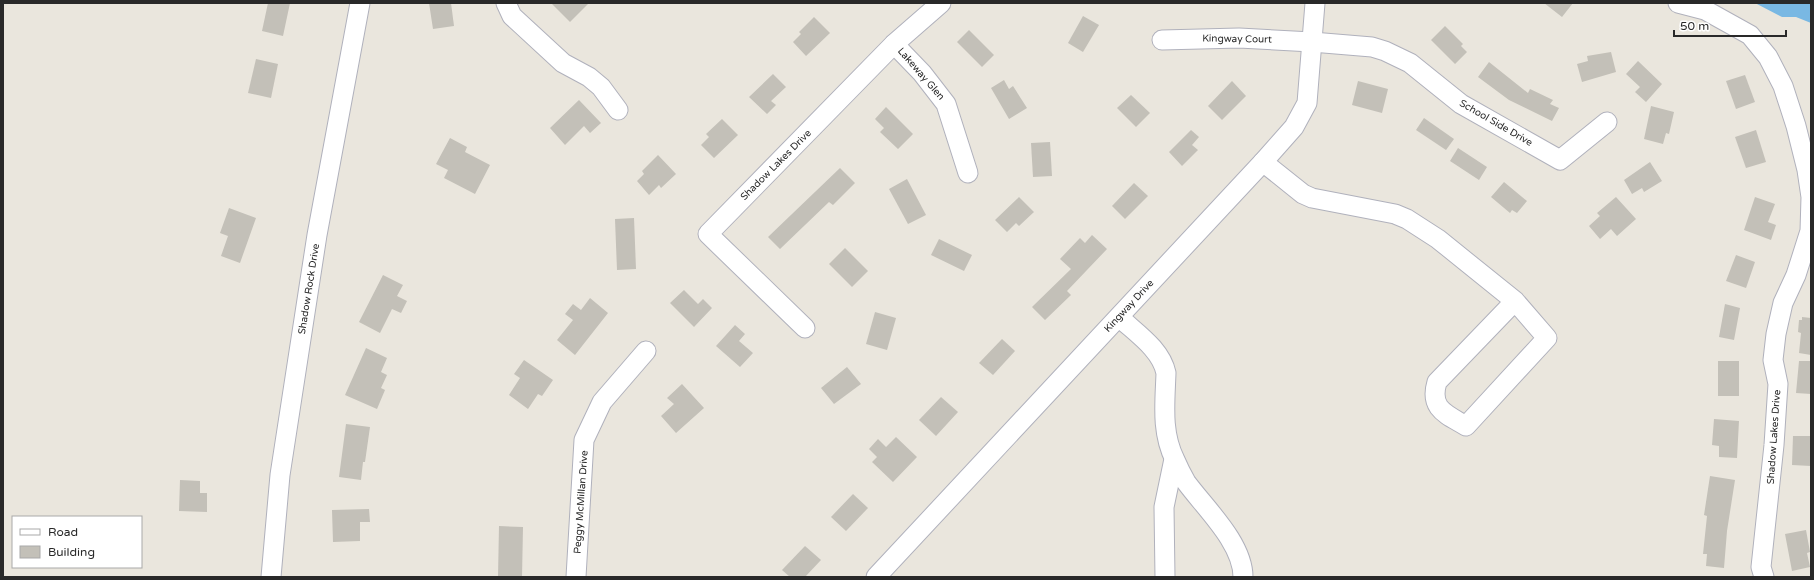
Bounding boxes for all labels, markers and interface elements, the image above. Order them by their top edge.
scale bar [1674,12,1786,38]
text: 50 m [1680,19,1709,33]
street label: Kingway Court [1202,32,1272,46]
street label: Lakeway Glen [895,45,947,103]
street label: School Side Drive [1457,97,1535,149]
street label: Shadow Lakes Drive [738,127,814,203]
street label: Shadow Rock Drive [296,242,322,335]
street label: Kingway Drive [1102,277,1157,335]
street label: Shadow Lakes Drive [1765,389,1783,485]
street label: Peggy McMillan Drive [571,450,591,554]
legend [12,516,142,568]
text: Road [48,525,78,539]
text: Building [48,545,95,559]

